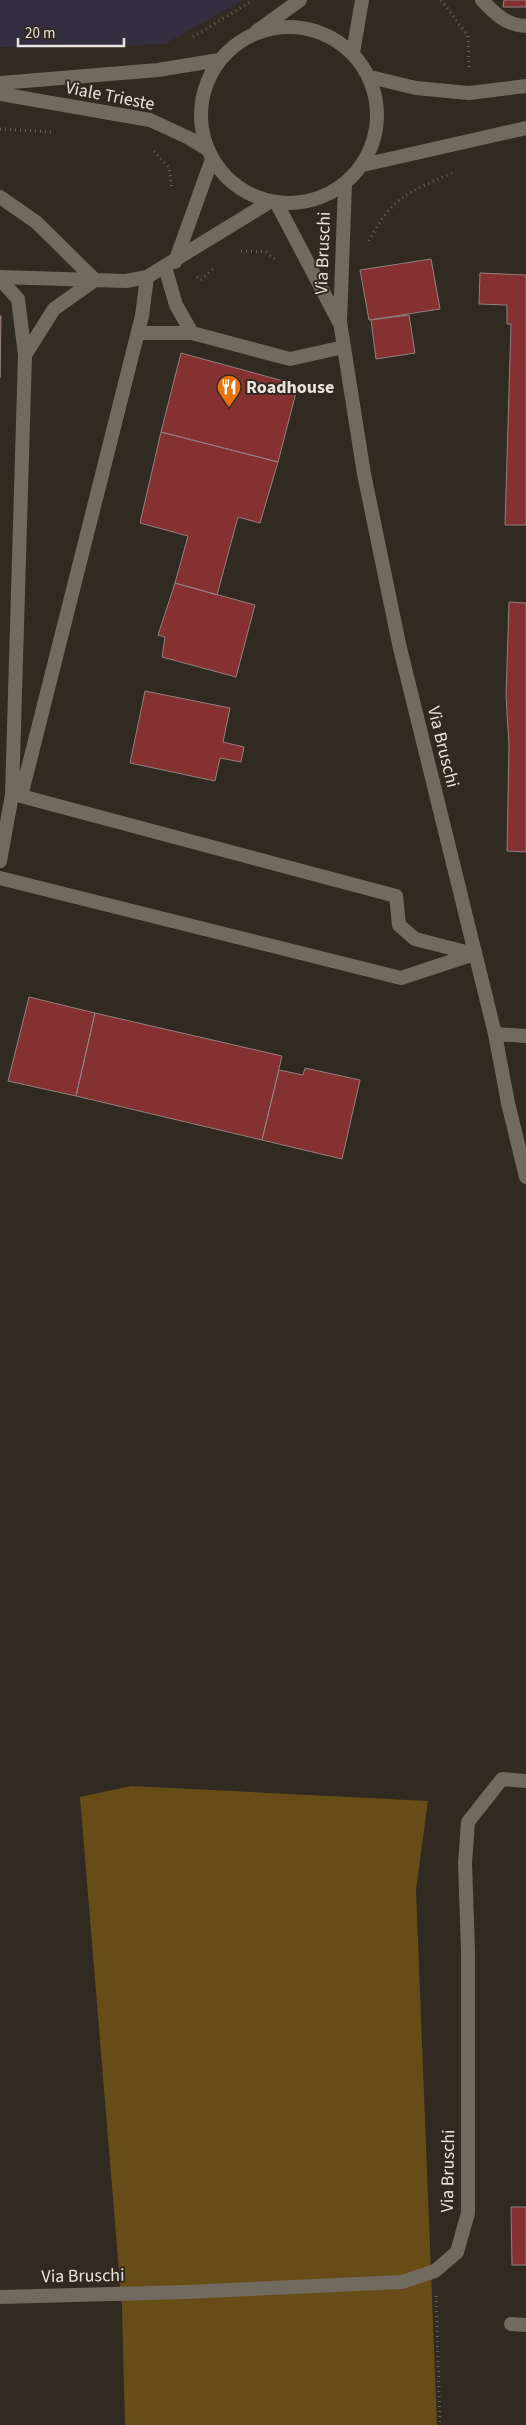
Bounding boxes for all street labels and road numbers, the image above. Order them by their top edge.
street label: Viale Trieste [63,75,157,117]
street label: Via Bruschi [309,211,337,295]
street label: Via Bruschi [421,704,465,790]
street label: Via Bruschi [435,2129,461,2213]
street label: Via Bruschi [41,2263,125,2289]

